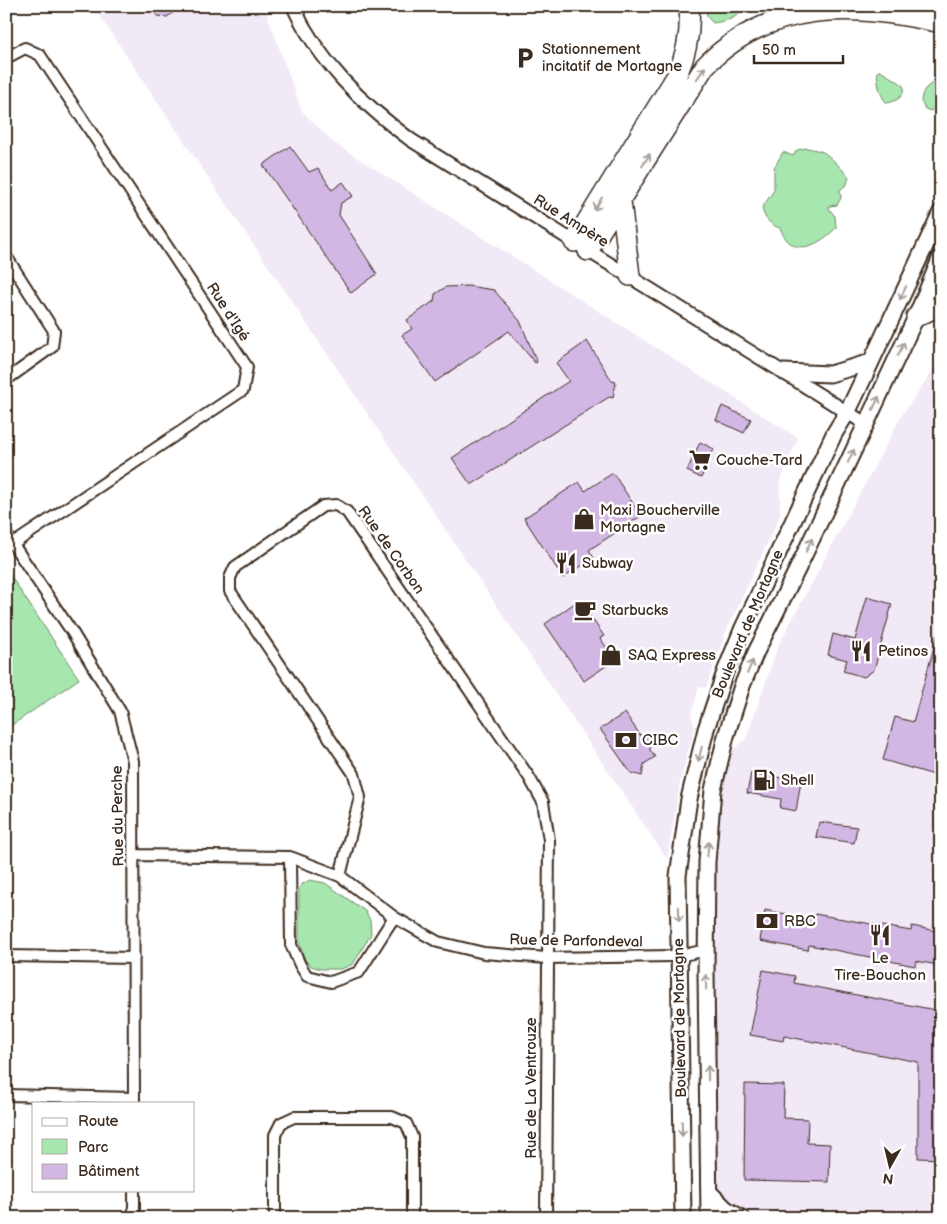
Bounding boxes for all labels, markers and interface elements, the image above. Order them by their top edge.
scale bar [754,32,843,64]
place label: Stationnement incitatif de Mortagne [542,40,682,76]
text: 50 m [762,41,796,60]
parking icon: Stationnement incitatif de Mortagne [512,45,538,71]
one-way arrow [696,66,706,80]
one-way arrow [642,153,652,167]
street label: Rue Ampère [530,190,612,252]
one-way arrow [592,196,602,210]
street label: Rue d'Igé [202,279,254,345]
one-way arrow [897,285,907,300]
one-way arrow [896,342,906,357]
one-way arrow [872,396,881,411]
supermarket icon: Couche-Tard [687,447,713,473]
one-way arrow [847,449,856,464]
place label: Couche-Tard [716,451,803,470]
place label: Maxi Boucherville Mortagne [600,501,720,537]
street label: Rue de Corbon [354,502,428,598]
shop icon: Maxi Boucherville Mortagne [571,506,597,532]
one-way arrow [804,538,814,553]
street label: Boulevard de Mortagne [708,547,788,701]
restaurant icon: Subway [553,550,579,576]
place label: Subway [582,554,633,573]
cafe icon: Starbucks [572,597,598,623]
place label: Starbucks [602,601,669,620]
restaurant icon: Petinos [848,638,874,664]
shop icon: SAQ Express [598,642,624,668]
place label: Petinos [878,642,929,661]
place label: SAQ Express [628,646,717,665]
one-way arrow [745,660,755,675]
bank icon: CIBC [613,727,639,753]
place label: CIBC [642,731,679,750]
one-way arrow [695,746,704,762]
street label: Rue du Perche [108,765,128,867]
fuel station icon: Shell [751,767,777,793]
place label: Shell [781,771,814,790]
one-way arrow [704,841,713,857]
one-way arrow [674,906,683,922]
bank icon: RBC [754,908,780,934]
place label: RBC [784,912,816,931]
restaurant icon: Le Tire-Bouchon [867,922,893,948]
street label: Rue de Parfondeval [509,930,643,952]
street label: Boulevard de Mortagne [669,938,691,1098]
place label: Le Tire-Bouchon [834,949,926,985]
one-way arrow [701,974,711,990]
street label: Rue de La Ventrouze [522,1017,541,1159]
one-way arrow [703,1065,712,1081]
legend [32,1102,195,1192]
text: Route [78,1112,119,1131]
one-way arrow [677,1121,687,1137]
text: Parc [78,1138,108,1157]
north arrow [864,1142,914,1192]
text: Bâtiment [78,1162,140,1181]
text: N [882,1169,895,1188]

